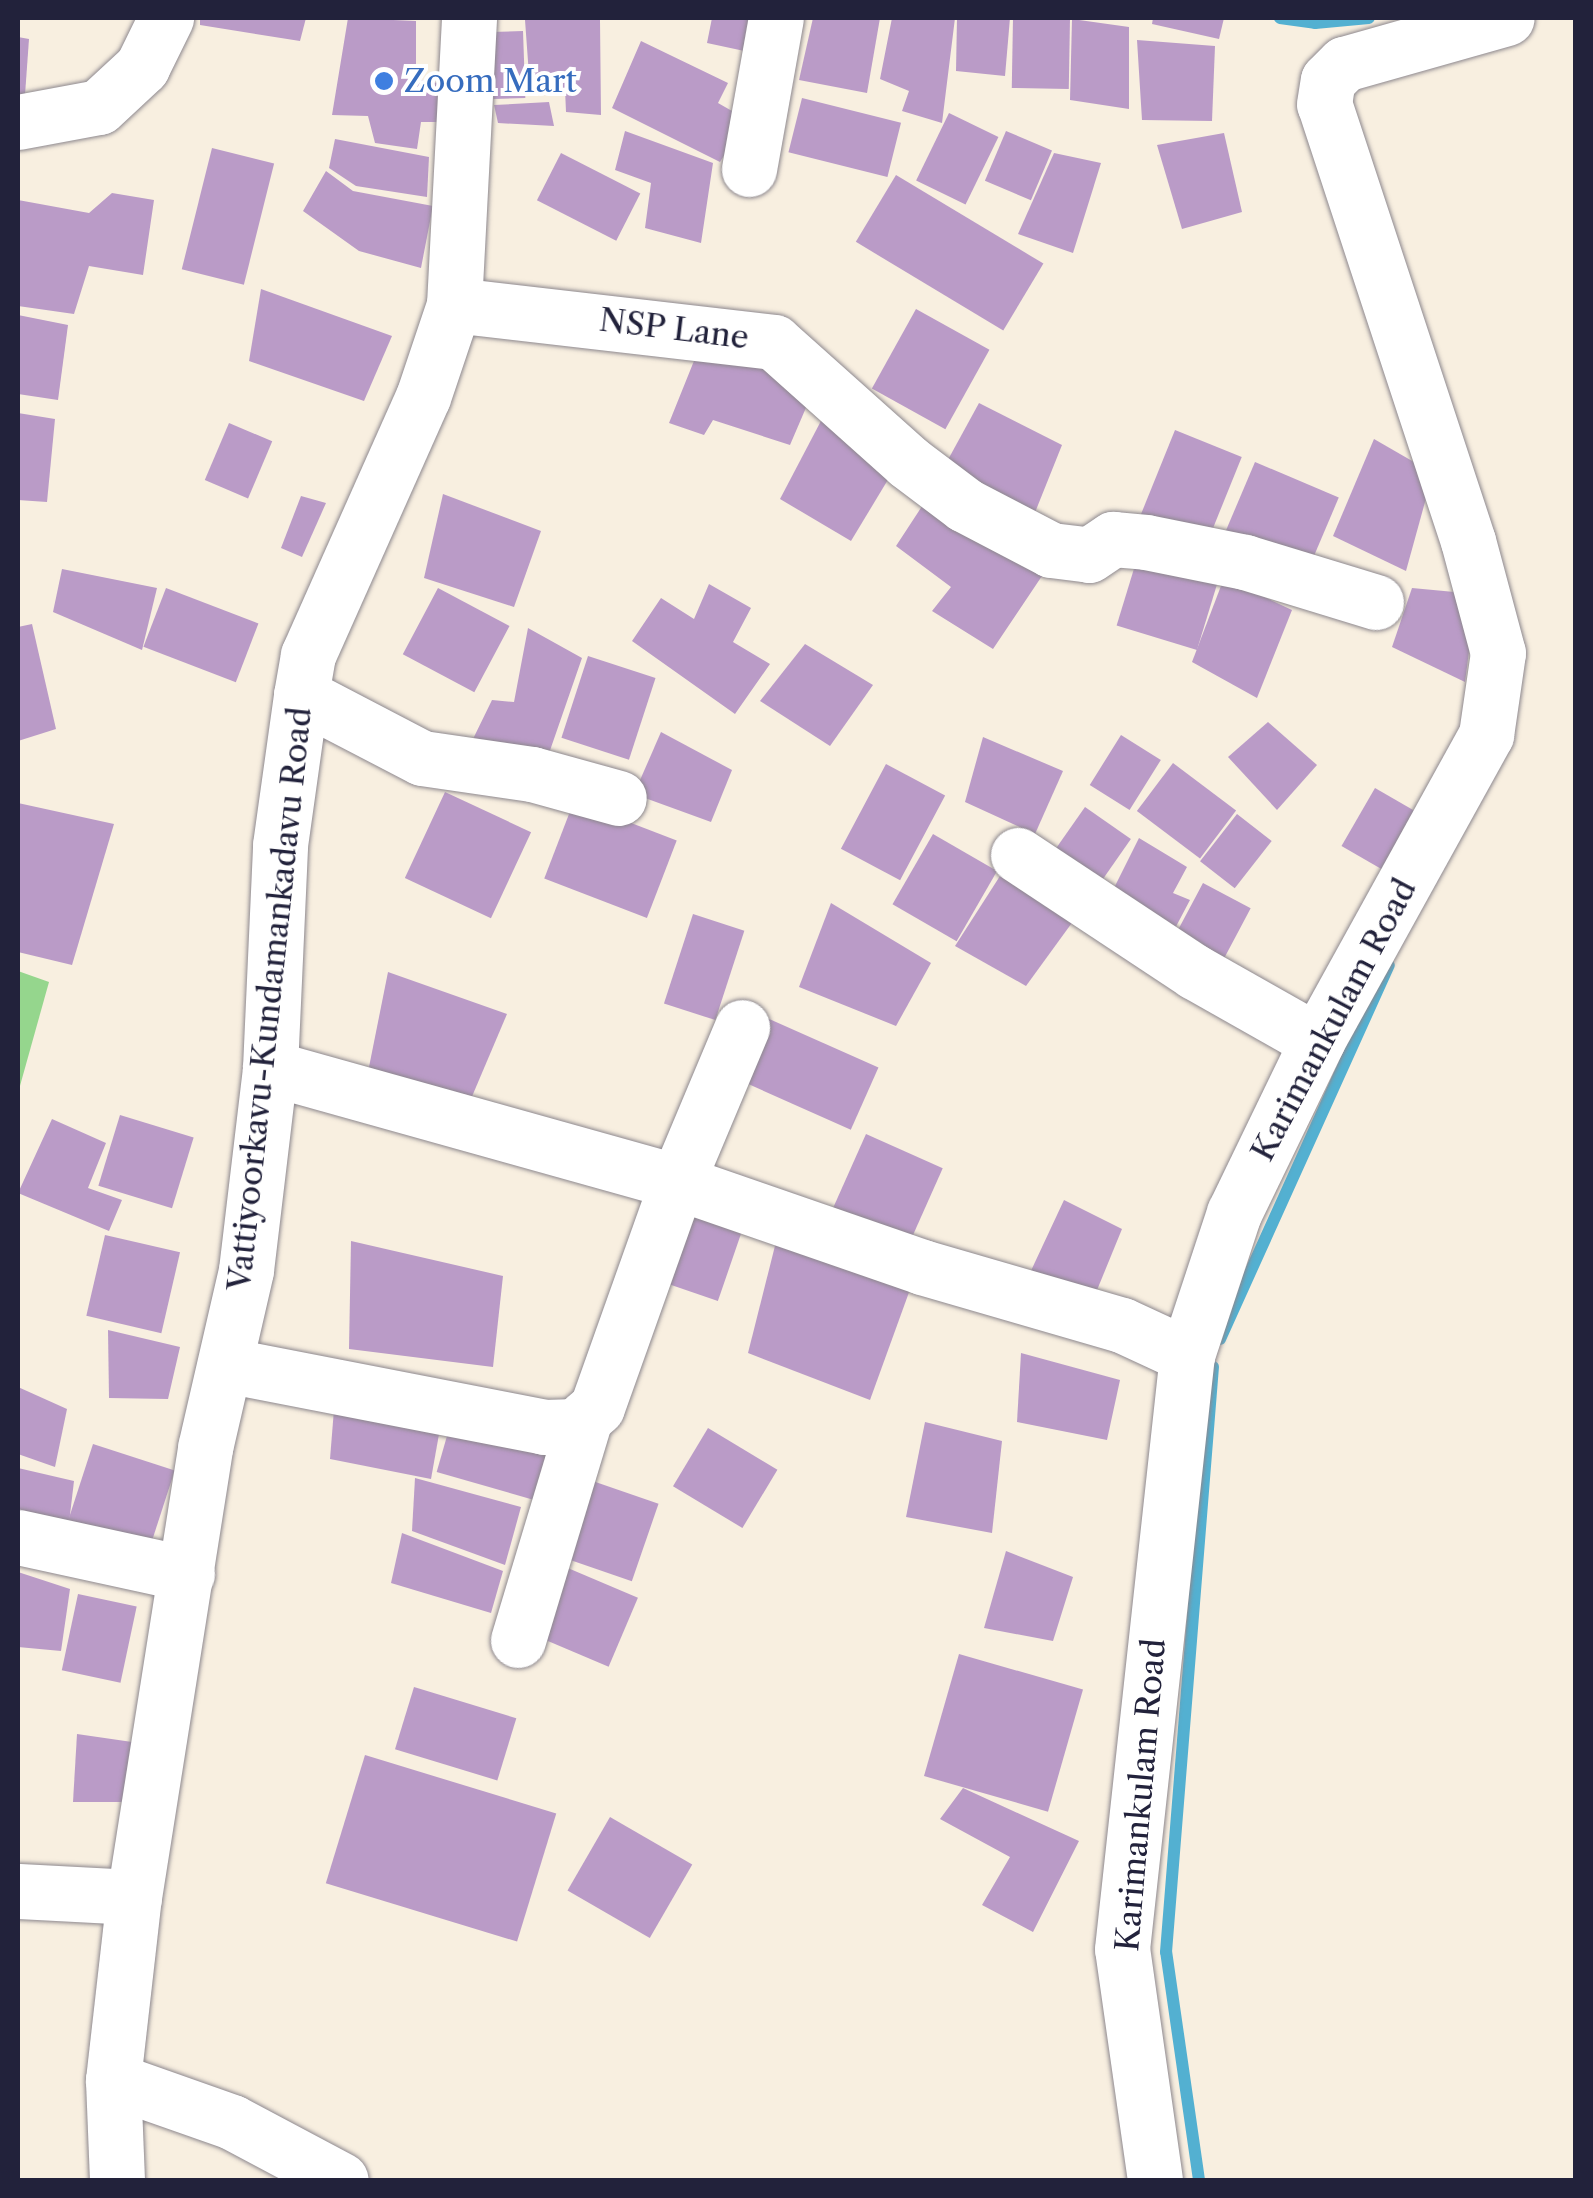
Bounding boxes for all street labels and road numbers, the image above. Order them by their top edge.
street label: NSP Lane [597,301,751,357]
street label: Vattiyoorkavu-Kundamankadavu Road [220,705,320,1293]
street label: Karimankulam Road [1243,872,1425,1168]
street label: Karimankulam Road [1108,1637,1174,1953]

